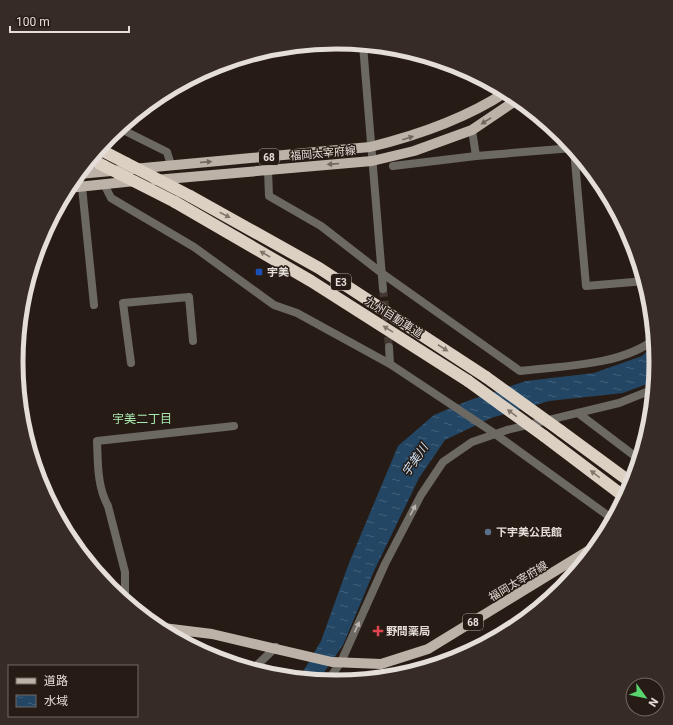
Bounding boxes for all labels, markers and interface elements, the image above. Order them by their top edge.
scale bar [10,8,129,34]
text: 100 m [16,15,50,29]
one-way arrow [481,117,491,125]
one-way arrow [403,135,415,141]
street label: 福岡太宰府線 [290,144,356,163]
road number: 68 [259,149,279,165]
one-way arrow [200,159,212,166]
one-way arrow [327,161,339,168]
one-way arrow [219,211,230,218]
one-way arrow [259,250,271,257]
place label: 宇美 [267,266,289,279]
marker: 宇美 [254,267,264,277]
road number: E3 [331,274,351,290]
street label: 九州自動車道 [362,294,425,340]
one-way arrow [382,325,394,332]
one-way arrow [438,344,448,352]
one-way arrow [507,409,517,417]
district label: 宇美二丁目 [112,412,172,426]
water label: 宇美川 [399,440,432,479]
one-way arrow [589,470,600,478]
one-way arrow [410,504,416,515]
place label: 下宇美公民館 [496,526,562,539]
marker: 下宇美公民館 [483,527,493,537]
street label: 福岡太宰府線 [487,559,550,604]
road number: 68 [463,614,483,630]
one-way arrow [354,621,360,632]
place label: 野間薬局 [386,625,430,638]
marker: 野間薬局 [373,626,383,636]
legend [8,665,138,717]
text: 道路 [44,674,68,688]
north arrow [625,677,665,717]
text: 水域 [44,694,68,708]
text: N [645,695,661,709]

